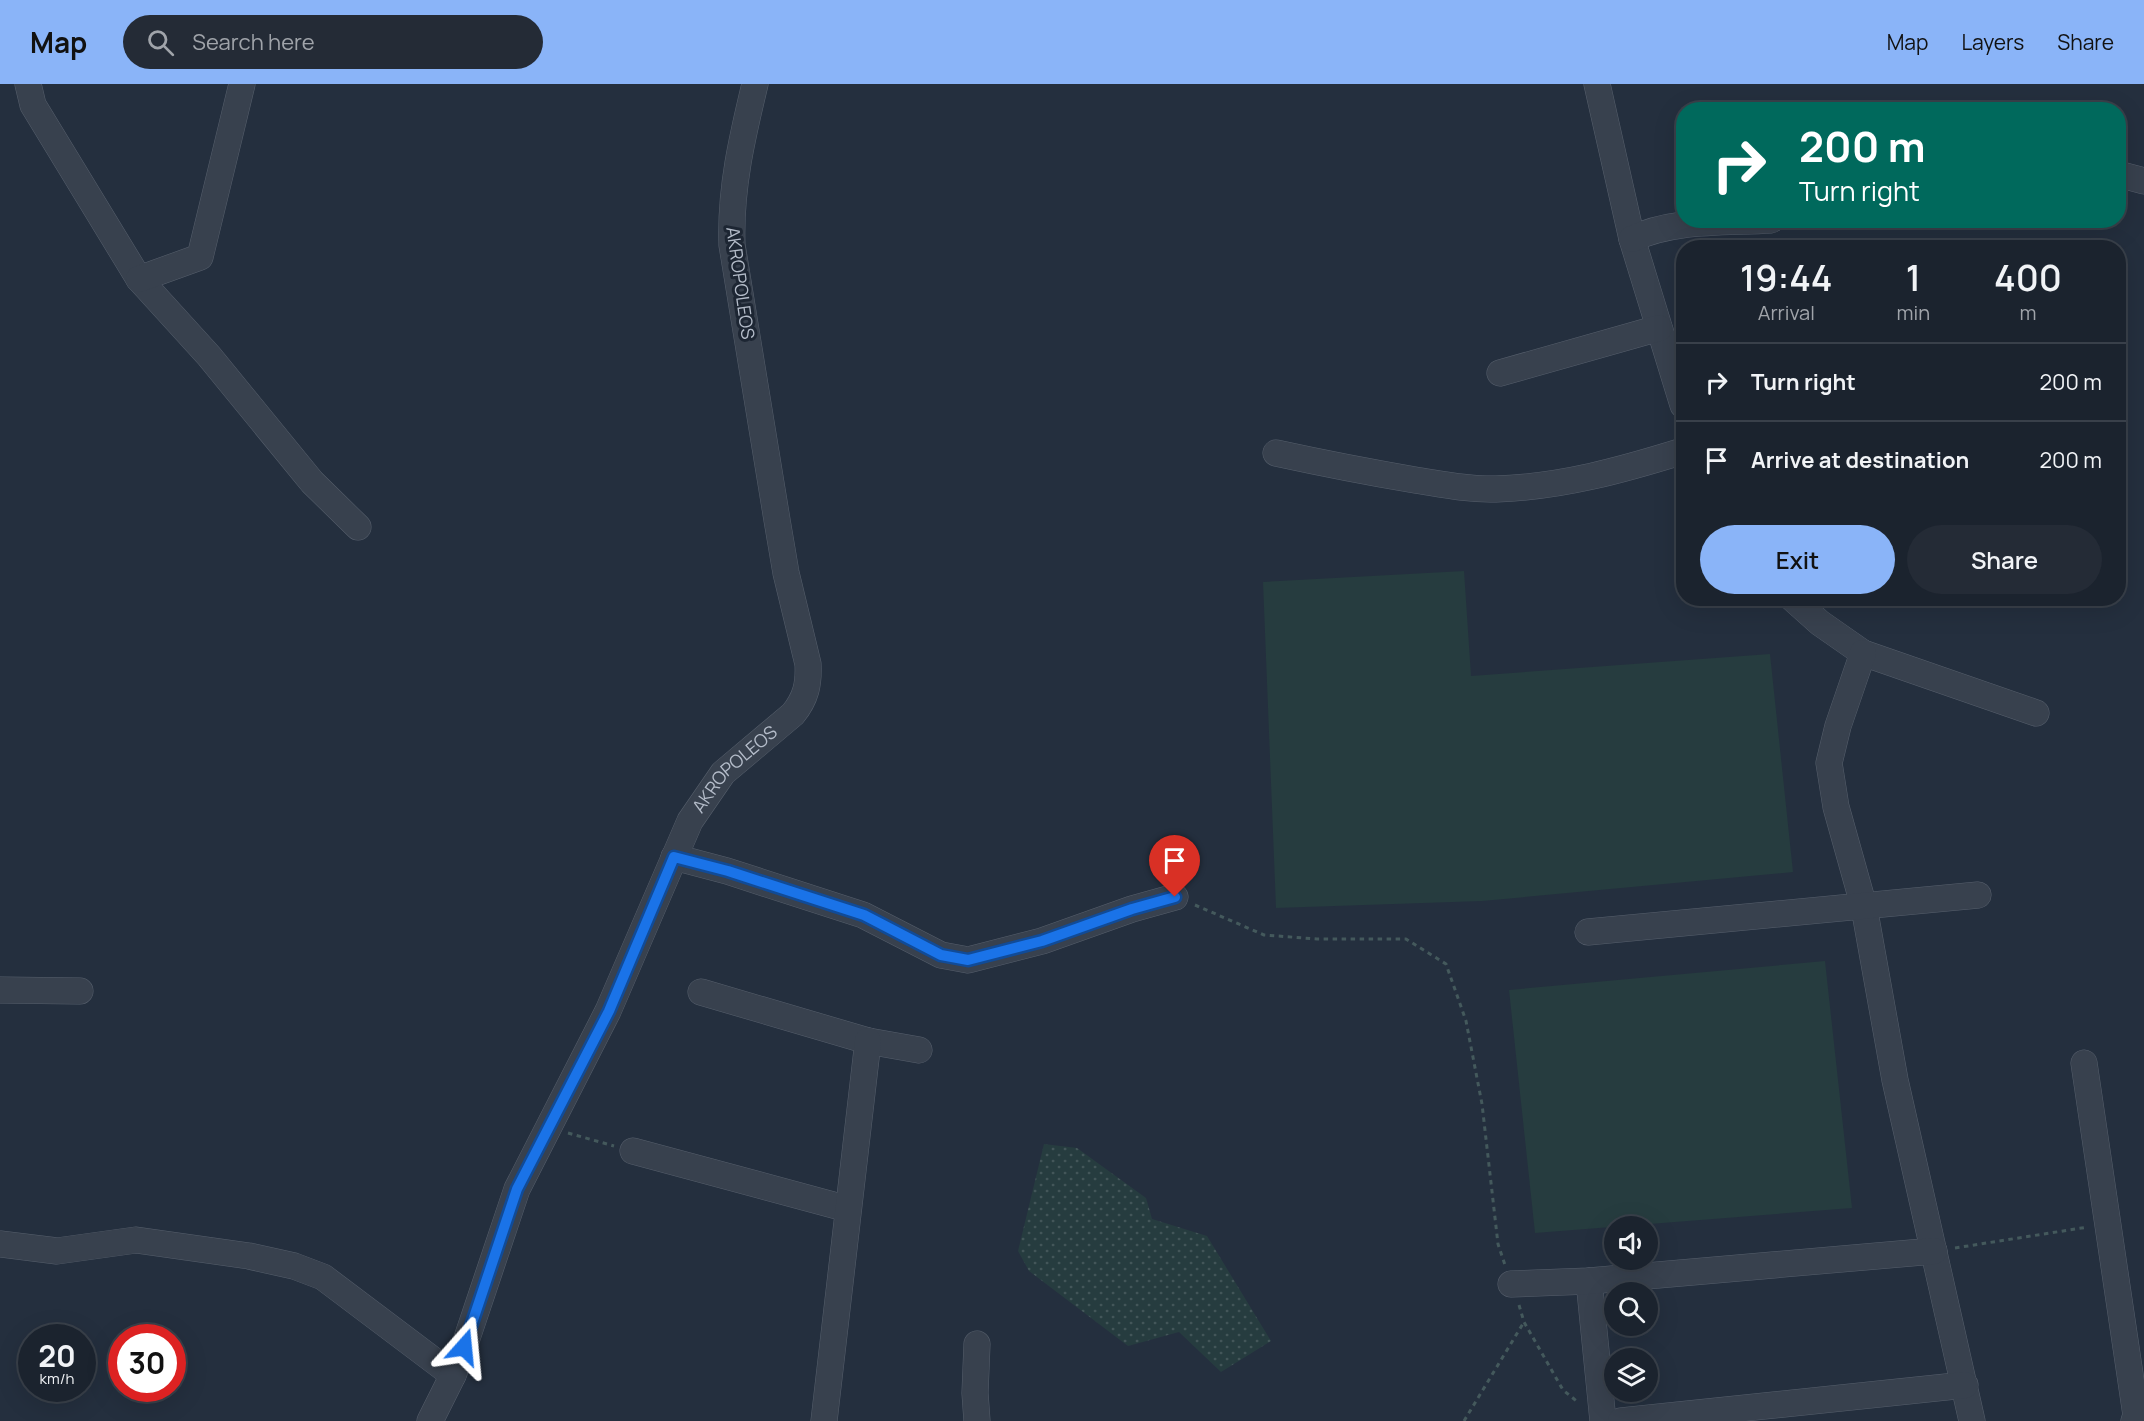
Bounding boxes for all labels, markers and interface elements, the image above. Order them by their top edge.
search box [123,15,543,69]
text: Map [30,23,87,61]
icon: search [144,26,177,59]
text: Search here [192,27,315,57]
text: Map [1887,28,1928,56]
text: Layers [1961,28,2024,56]
text: Share [2057,28,2114,56]
text: 200 m [1799,117,1925,175]
icon: right [1700,126,1778,204]
text: Turn right [1799,172,1920,209]
street label: AKROPOLEOS [721,225,761,341]
text: 19:44 [1740,253,1833,302]
text: 1 [1906,253,1921,302]
text: 400 [1994,253,2062,302]
text: Arrival [1758,299,1815,326]
text: min [1897,299,1930,326]
text: m [2020,299,2036,326]
icon: right [1700,366,1733,399]
text: Turn right [1751,367,1856,397]
text: 200 m [2040,367,2102,397]
icon: arrive [1700,444,1733,477]
text: Arrive at destination [1751,445,1969,475]
text: 200 m [2040,445,2102,475]
button: Exit [1700,525,1895,594]
button: Share [1907,525,2102,594]
street label: AKROPOLEOS [686,720,782,817]
pin [1149,835,1200,897]
icon: arrive [1158,844,1191,877]
map controls [1604,1216,1658,1402]
button: sound [1604,1216,1658,1270]
button: search [1604,1282,1658,1336]
position arrow [432,1315,496,1379]
speed limit sign: 30 [108,1324,186,1402]
text: 20 [38,1335,76,1376]
button: layers [1604,1348,1658,1402]
text: km/h [40,1368,74,1389]

